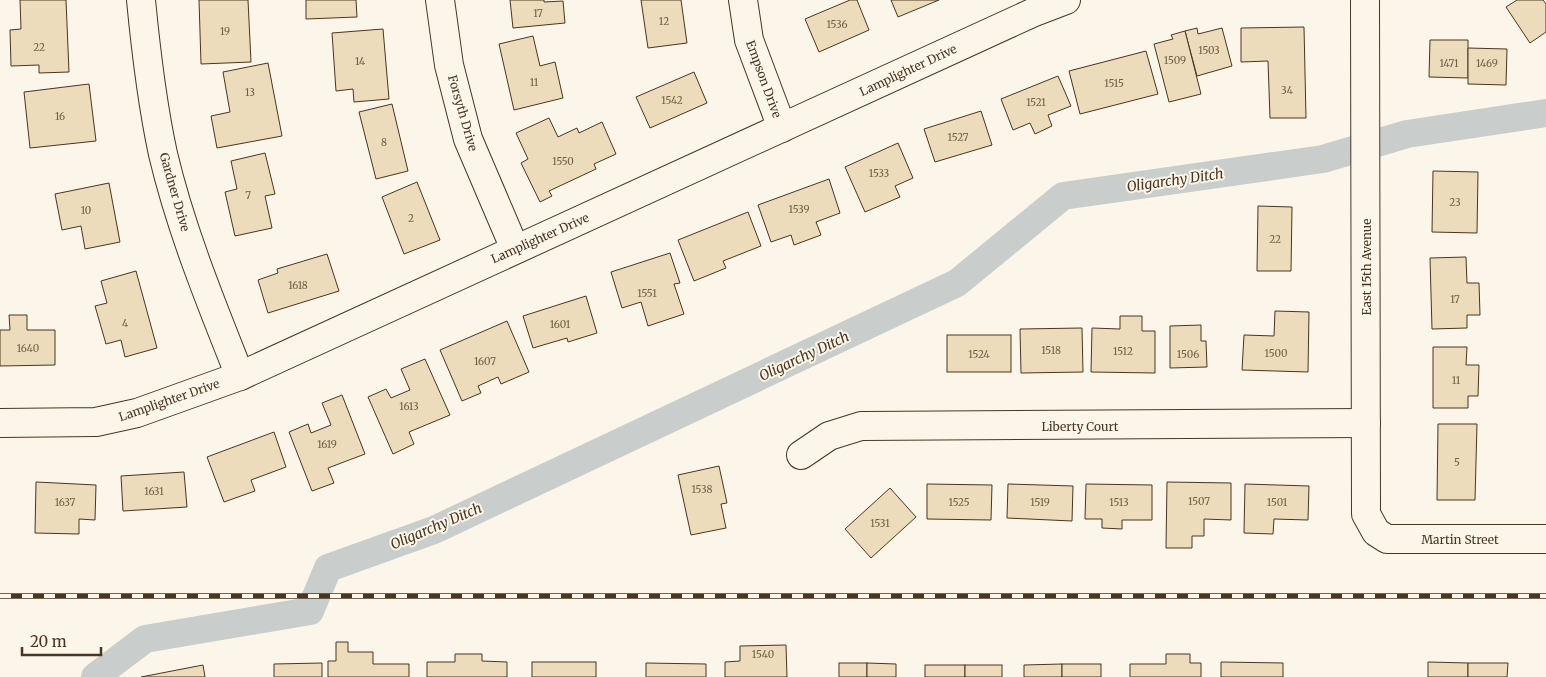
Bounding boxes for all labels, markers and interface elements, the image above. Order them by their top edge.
house number: 17 [533,7,543,20]
house number: 12 [659,15,669,28]
house number: 1536 [826,18,848,31]
house number: 19 [220,25,230,38]
street label: Empson Drive [743,38,785,120]
house number: 22 [33,41,45,54]
street label: Lamplighter Drive [857,41,959,99]
house number: 1503 [1198,44,1220,57]
house number: 1509 [1164,54,1186,67]
house number: 14 [355,55,365,68]
house number: 1471 [1439,57,1459,70]
house number: 1469 [1476,57,1498,70]
street label: Forsyth Drive [445,73,481,153]
house number: 11 [530,76,539,89]
house number: 1515 [1104,77,1124,90]
house number: 34 [1281,84,1293,97]
house number: 13 [245,86,255,99]
house number: 1542 [661,94,683,107]
house number: 1521 [1026,96,1046,109]
house number: 16 [55,110,65,123]
house number: 1527 [948,131,969,144]
house number: 8 [381,136,387,149]
street label: Gardner Drive [157,151,193,233]
house number: 1550 [552,155,574,168]
water label: Oligarchy Ditch [1125,164,1225,196]
house number: 1533 [869,167,890,180]
house number: 7 [245,189,251,202]
house number: 23 [1449,196,1461,209]
house number: 1539 [788,203,810,216]
house number: 10 [81,204,91,217]
street label: Lamplighter Drive [489,210,591,266]
house number: 2 [408,212,414,225]
street label: East 15th Avenue [1359,218,1374,316]
house number: 22 [1269,233,1281,246]
house number: 1618 [288,279,308,292]
house number: 1551 [637,287,657,300]
house number: 17 [1450,293,1460,306]
house number: 4 [122,317,128,330]
house number: 1601 [550,318,571,331]
water label: Oligarchy Ditch [756,327,852,385]
house number: 1640 [17,342,39,355]
house number: 1518 [1041,344,1061,357]
house number: 1512 [1113,345,1133,358]
house number: 1500 [1265,347,1287,360]
house number: 1524 [968,348,990,361]
house number: 1506 [1177,348,1199,361]
house number: 1607 [474,355,496,368]
house number: 11 [1452,374,1461,387]
street label: Lamplighter Drive [117,376,221,424]
house number: 1613 [399,400,419,413]
street label: Liberty Court [1041,419,1119,434]
house number: 1619 [317,438,337,451]
house number: 5 [1454,456,1460,469]
house number: 1538 [691,483,713,496]
house number: 1631 [144,485,164,498]
house number: 1507 [1188,495,1210,508]
house number: 1637 [55,496,76,509]
house number: 1525 [948,496,970,509]
house number: 1519 [1030,496,1050,509]
house number: 1513 [1109,496,1129,509]
house number: 1501 [1267,496,1288,509]
water label: Oligarchy Ditch [388,499,484,553]
house number: 1531 [870,517,890,530]
street label: Martin Street [1421,532,1499,547]
scale bar [22,624,101,656]
text: 20 m [30,632,67,651]
house number: 1540 [752,648,774,661]

